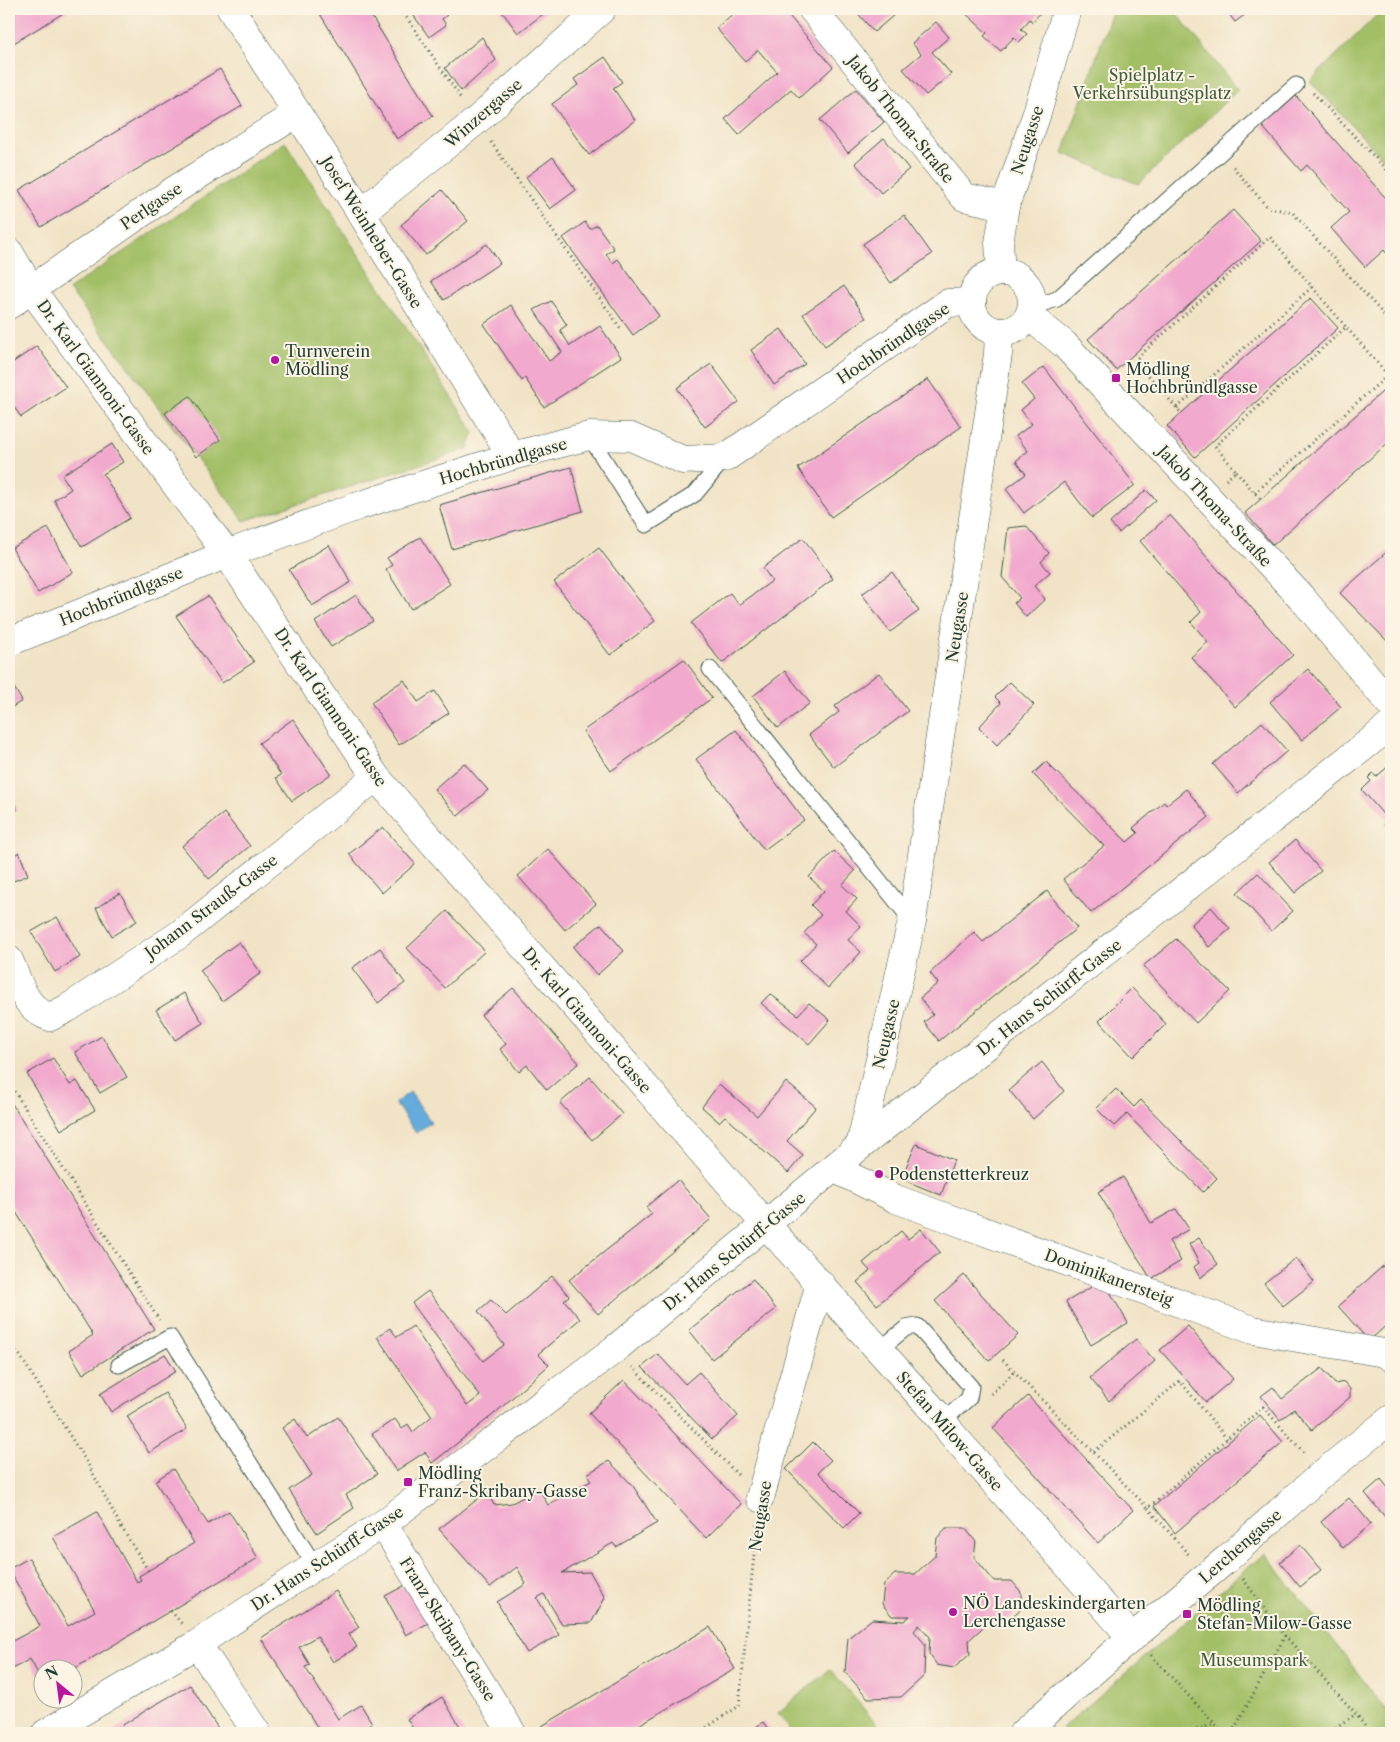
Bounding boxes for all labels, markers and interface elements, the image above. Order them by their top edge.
street label: Jakob Thoma-Straße [841,49,959,187]
park label: Spielplatz - Verkehrsübungsplatz [1072,65,1231,103]
street label: Winzergasse [439,74,526,153]
street label: Neugasse [1006,103,1048,177]
street label: Josef Weinheber-Gasse [315,150,427,312]
street label: Perlgasse [116,178,186,234]
street label: Dr. Karl Giannoni-Gasse [33,296,159,459]
street label: Hochbründlgasse [833,298,953,388]
place label: Turnverein Mödling [285,341,370,379]
marker: Turnverein Mödling [269,354,281,366]
place label: Mödling Hochbründlgasse [1126,359,1258,397]
marker: Mödling Hochbründlgasse [1110,372,1122,384]
street label: Hochbründlgasse [437,433,569,489]
street label: Jakob Thoma-Straße [1152,439,1276,571]
street label: Hochbründlgasse [56,562,186,630]
street label: Neugasse [942,590,972,664]
street label: Dr. Karl Giannoni-Gasse [270,624,392,790]
street label: Johann Strauß-Gasse [138,850,281,964]
street label: Dr. Hans Schürff-Gasse [973,934,1125,1060]
street label: Dr. Karl Giannoni-Gasse [518,943,656,1097]
street label: Neugasse [868,997,904,1071]
place label: Podenstetterkreuz [889,1164,1029,1184]
marker: Podenstetterkreuz [873,1168,885,1180]
street label: Dr. Hans Schürff-Gasse [659,1187,809,1315]
street label: Dominikanersteig [1042,1244,1177,1310]
street label: Stefan Milow-Gasse [893,1367,1007,1495]
place label: Mödling Franz-Skribany-Gasse [418,1463,587,1501]
marker: Mödling Franz-Skribany-Gasse [402,1476,414,1488]
street label: Neugasse [745,1479,775,1553]
street label: Dr. Hans Schürff-Gasse [247,1501,407,1615]
street label: Lerchengasse [1195,1505,1285,1587]
street label: Franz Skribany-Gasse [396,1553,501,1705]
place label: NÖ Landeskindergarten Lerchengasse [963,1593,1146,1631]
place label: Mödling Stefan-Milow-Gasse [1197,1595,1352,1633]
marker: NÖ Landeskindergarten Lerchengasse [947,1606,959,1618]
marker: Mödling Stefan-Milow-Gasse [1181,1608,1193,1620]
park label: Museumspark [1200,1650,1309,1670]
north arrow [32,1660,82,1710]
text: N [42,1662,61,1683]

